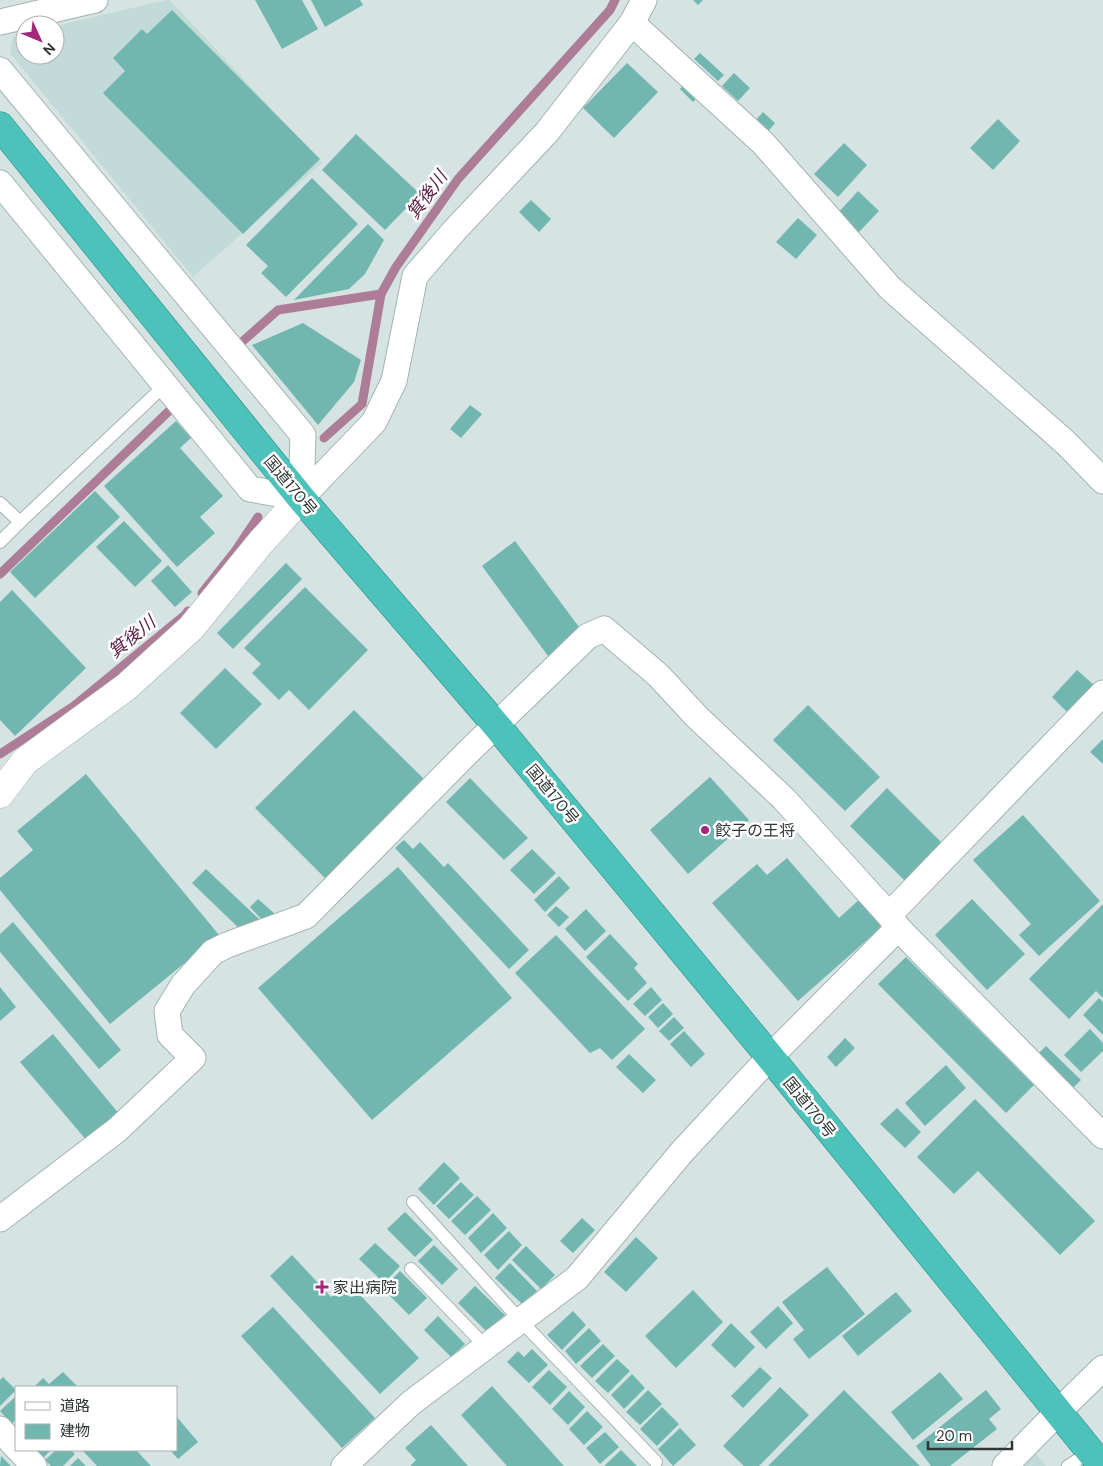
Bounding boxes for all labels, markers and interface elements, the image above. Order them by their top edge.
north arrow [15,15,65,65]
text: N [39,39,59,59]
water label: 箕後川 [401,164,454,224]
street label: 国道170号 [259,451,322,520]
water label: 箕後川 [103,609,162,663]
street label: 国道170号 [521,760,584,829]
place label: 餃子の王将 [715,820,795,841]
marker: 餃子の王将 [699,824,711,836]
street label: 国道170号 [779,1073,841,1142]
place label: 家出病院 [333,1277,397,1298]
marker: 家出病院 [315,1280,329,1294]
legend [15,1386,178,1451]
text: 道路 [60,1396,90,1416]
scale bar [928,1418,1012,1450]
text: 建物 [60,1421,90,1441]
text: 20 m [936,1426,972,1446]

